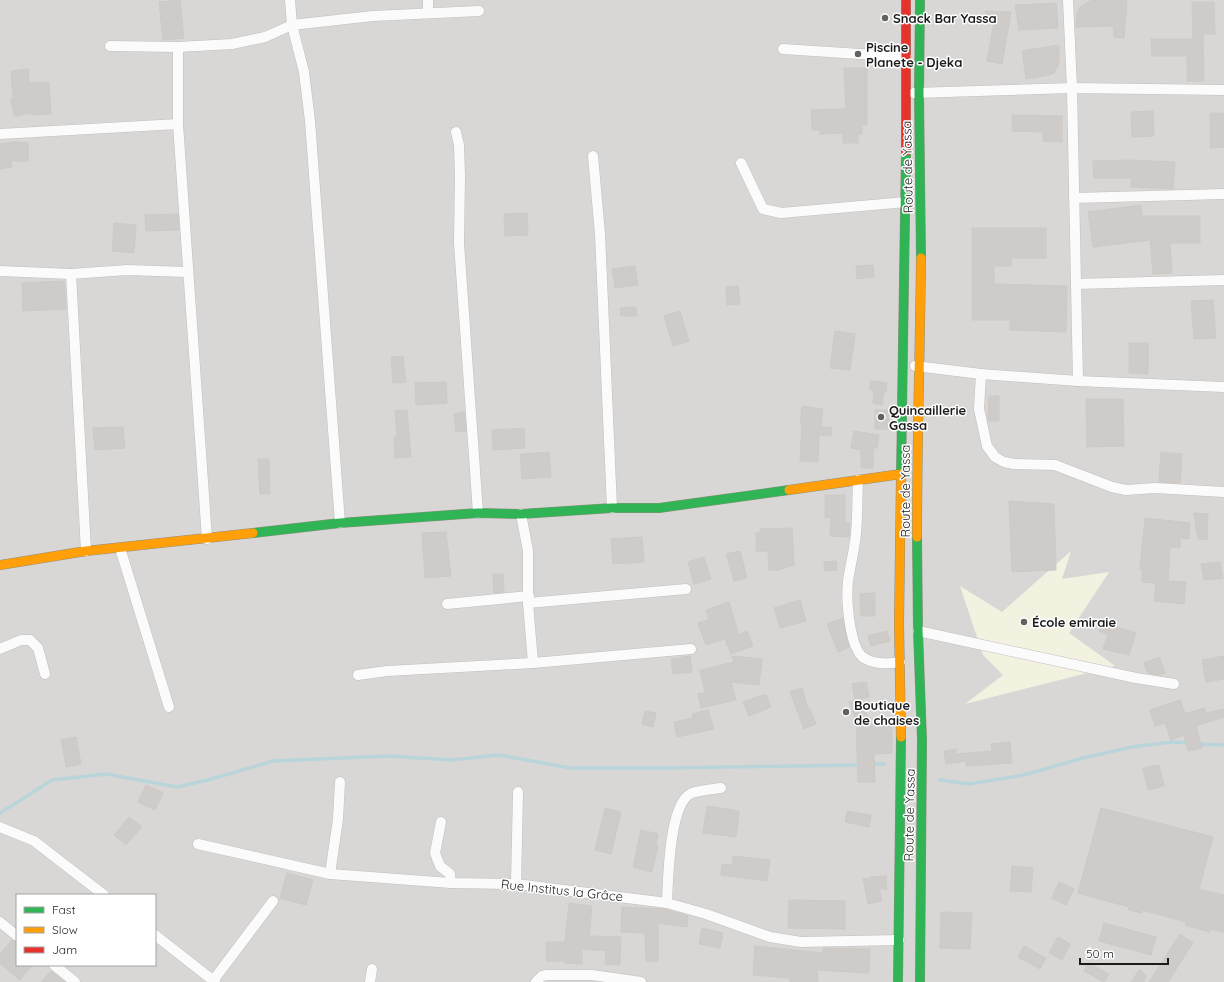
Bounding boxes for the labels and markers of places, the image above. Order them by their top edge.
place label: Snack Bar Yassa [893,10,997,26]
marker: Snack Bar Yassa [880,13,890,23]
place label: Piscine Planete - Djeka [866,39,962,70]
marker: Piscine Planete - Djeka [853,49,863,59]
place label: Quincaillerie Gassa [889,402,967,433]
marker: Quincaillerie Gassa [876,412,886,422]
place label: École emiraie [1032,614,1116,630]
marker: École emiraie [1019,617,1029,627]
place label: Boutique de chaises [854,697,919,728]
marker: Boutique de chaises [841,707,851,717]

